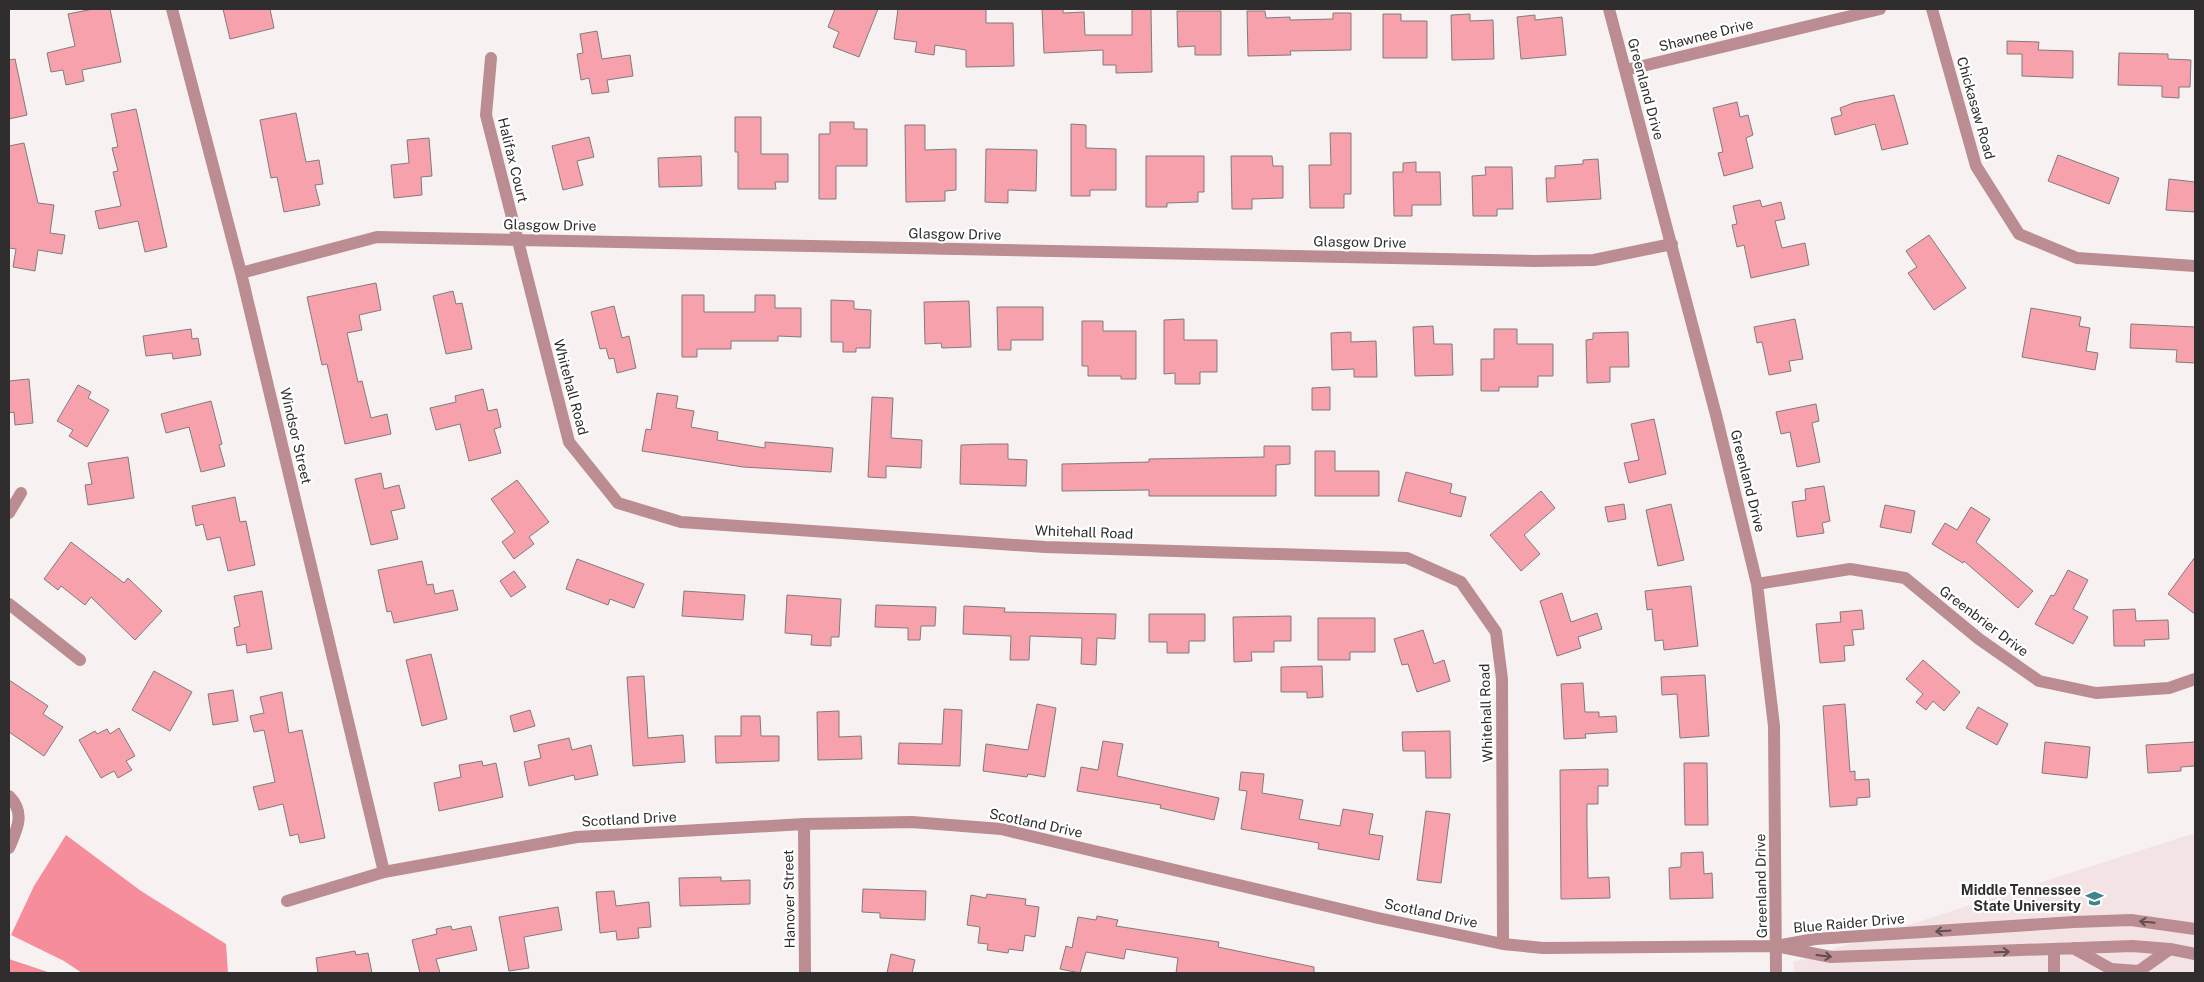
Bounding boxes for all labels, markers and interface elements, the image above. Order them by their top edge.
street label: Shawnee Drive [1657,16,1755,54]
street label: Greenland Drive [1625,36,1667,142]
street label: Chickasaw Road [1954,55,1998,161]
street label: Halifax Court [495,116,531,204]
street label: Glasgow Drive [503,216,597,234]
street label: Glasgow Drive [908,225,1002,243]
street label: Glasgow Drive [1313,233,1407,251]
street label: Whitehall Road [550,337,592,437]
street label: Windsor Street [277,386,315,486]
street label: Greenland Drive [1728,428,1768,534]
street label: Whitehall Road [1034,522,1134,542]
street label: Greenbrier Drive [1936,582,2032,660]
street label: Whitehall Road [1476,663,1496,763]
street label: Scotland Drive [988,805,1084,841]
street label: Scotland Drive [581,809,677,829]
street label: Greenland Drive [1752,833,1770,939]
street label: Hanover Street [780,849,798,949]
place label: Middle Tennessee State University [1961,882,2081,914]
school or university icon: Middle Tennessee State University [2085,888,2105,908]
street label: Scotland Drive [1383,895,1479,931]
street label: Blue Raider Drive [1793,910,1906,936]
one-way arrow [2139,917,2155,927]
one-way arrow [1935,926,1951,935]
one-way arrow [1994,948,2010,957]
one-way arrow [1815,951,1831,961]

